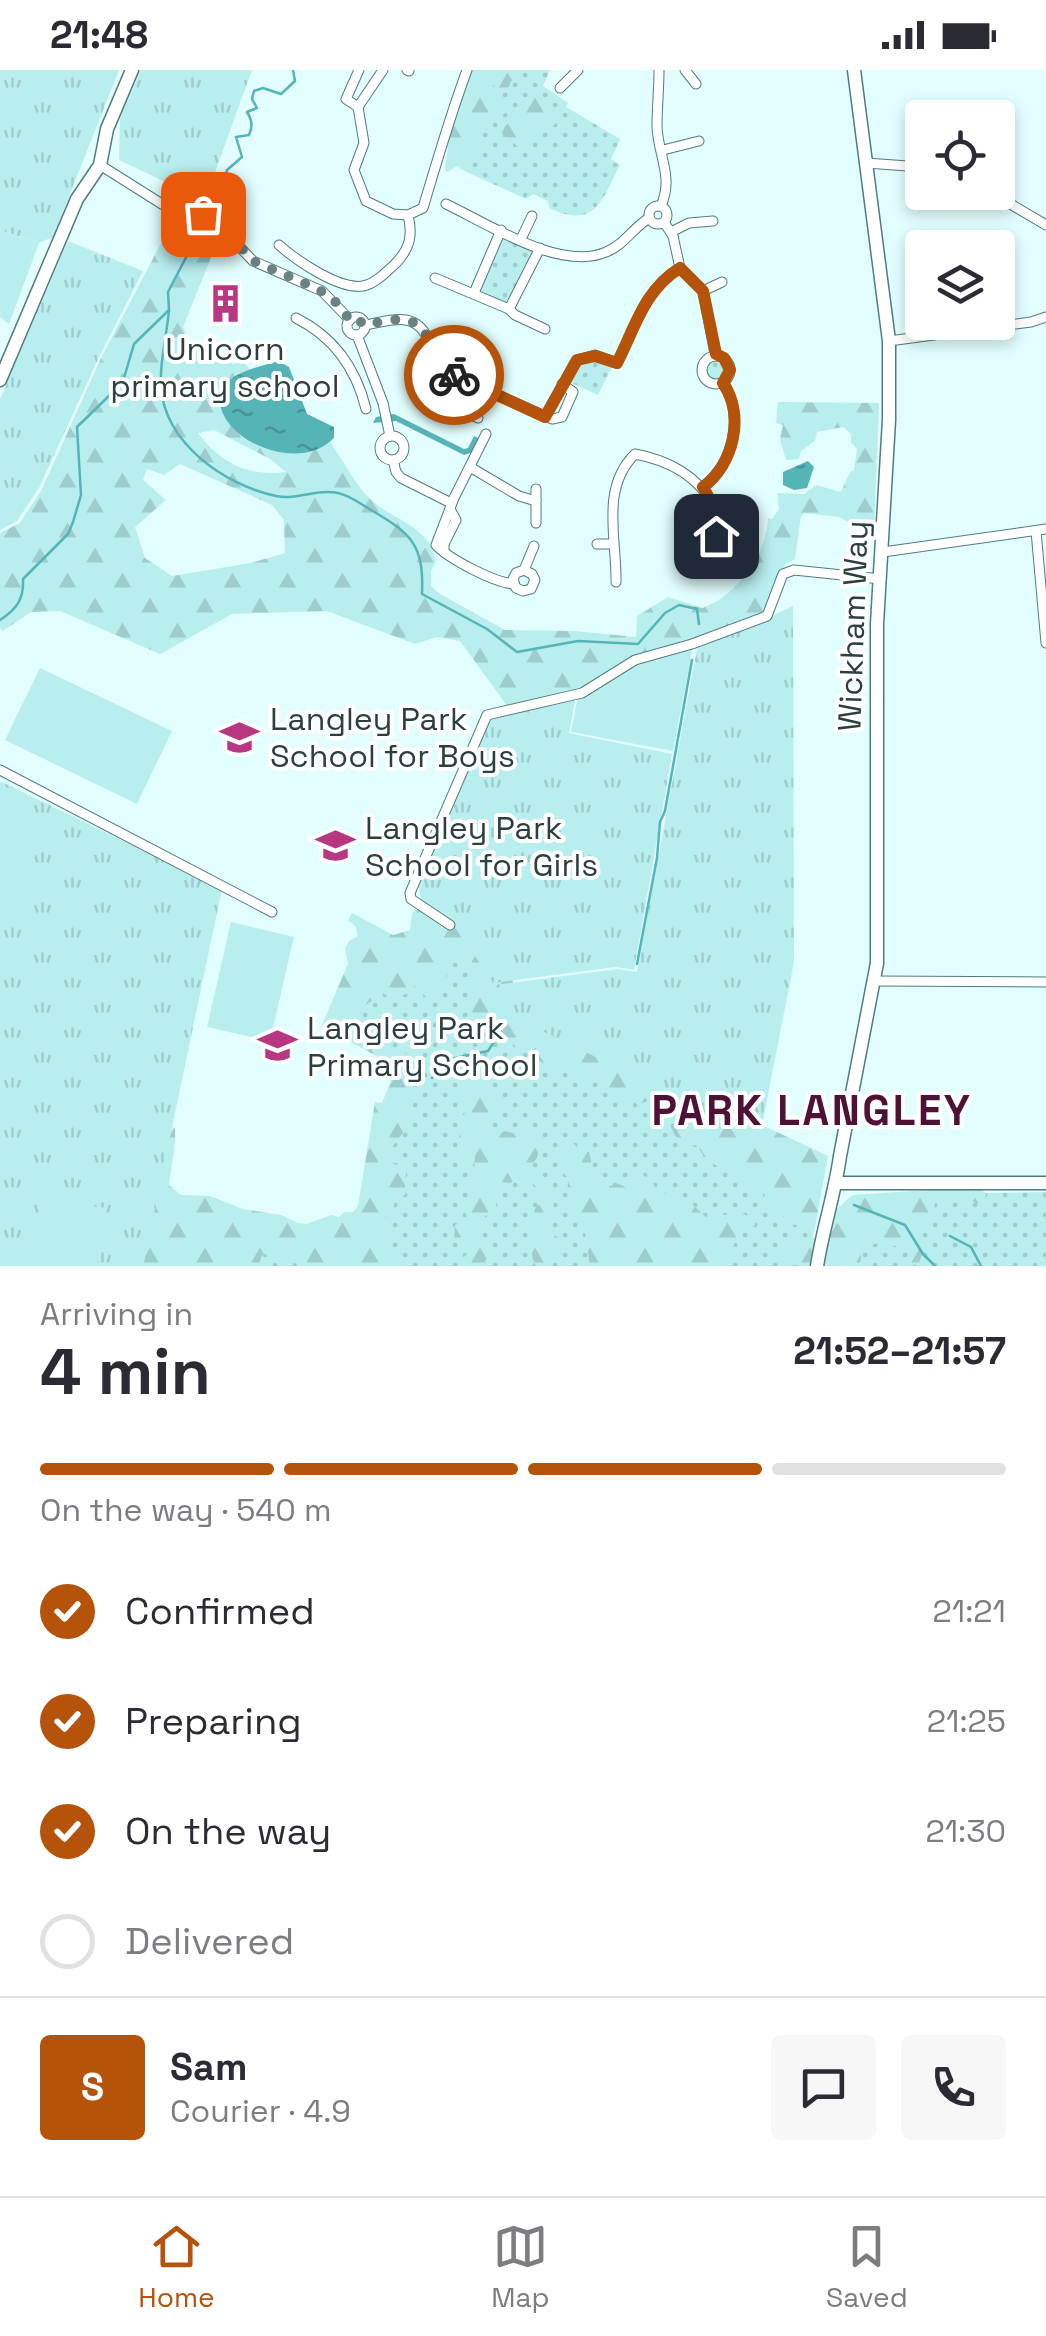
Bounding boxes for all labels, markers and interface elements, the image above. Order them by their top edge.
text: 21:48 [50,11,148,59]
map controls [905,100,1015,340]
button: locate [905,100,1015,210]
pin [161,172,246,257]
icon: bag [176,187,231,242]
button: layers [905,230,1015,340]
building icon: Unicorn primary school [204,283,246,325]
courier [404,325,504,425]
place label: Unicorn primary school [110,329,340,406]
icon: bike [427,348,482,403]
pin [674,494,759,579]
icon: home [689,509,744,564]
street label: Wickham Way [829,520,877,732]
place label: Langley Park School for Boys [270,699,515,776]
school or university icon: Langley Park School for Boys [219,716,261,758]
place label: Langley Park School for Girls [365,808,598,885]
school or university icon: Langley Park School for Girls [314,825,356,867]
place label: Langley Park Primary School [307,1008,538,1085]
school or university icon: Langley Park Primary School [256,1025,298,1067]
district label: PARK LANGLEY [652,1084,972,1137]
text: Arriving in [40,1294,193,1334]
text: 21:52–21:57 [793,1327,1006,1375]
text: 4 min [40,1330,211,1413]
text: On the way · 540 m [40,1490,332,1530]
icon: check [40,1584,95,1639]
text: Confirmed [125,1587,315,1635]
text: 21:21 [933,1591,1006,1631]
icon: check [40,1694,95,1749]
text: Preparing [125,1697,302,1745]
text: 21:25 [927,1701,1006,1741]
icon: check [40,1804,95,1859]
text: On the way [125,1807,331,1855]
text: 21:30 [925,1811,1006,1851]
text: Delivered [125,1917,294,1965]
button: chat [771,2035,876,2140]
button: phone [901,2035,1006,2140]
text: Sam [170,2043,247,2091]
text: S [81,2063,104,2111]
text: Courier · 4.9 [170,2091,351,2131]
tab: Home [138,2219,215,2315]
tab: Map [491,2219,550,2315]
tab: Saved [826,2219,908,2315]

